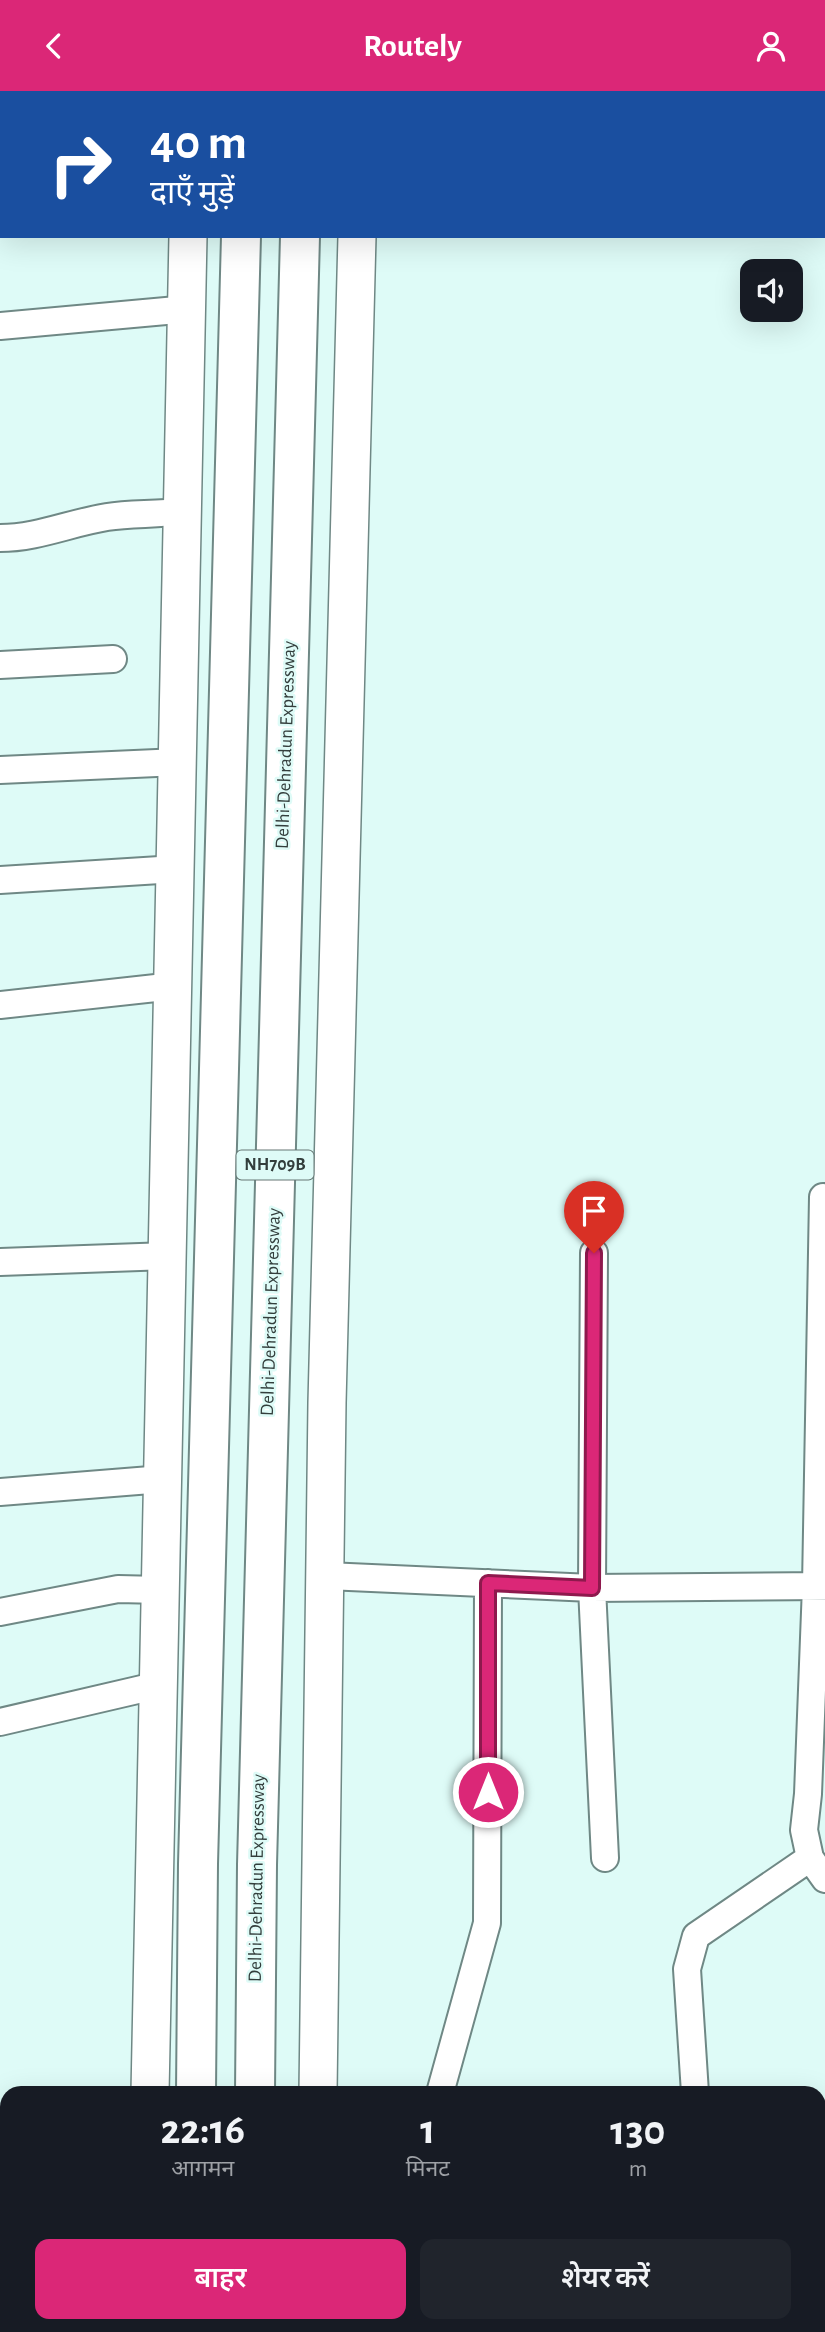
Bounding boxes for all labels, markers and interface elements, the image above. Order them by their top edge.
icon: back [35,27,73,65]
icon: person [752,27,790,65]
text: Routely [363,30,462,62]
icon: right [35,119,126,210]
text: 40 m [150,119,247,168]
text: दाएँ मुड़ें [150,177,235,209]
map controls [740,259,803,322]
button: sound [740,259,803,322]
street label: Delhi-Dehradun Expressway [273,641,299,849]
road number: NH709B [236,1150,314,1179]
pin [564,1181,624,1253]
icon: arrive [575,1192,613,1230]
street label: Delhi-Dehradun Expressway [258,1208,284,1416]
position arrow [451,1755,525,1829]
street label: Delhi-Dehradun Expressway [246,1774,268,1982]
text: 22:16 [161,2109,245,2151]
text: 1 [420,2109,435,2151]
text: 130 [610,2110,665,2152]
text: आगमन [171,2158,234,2181]
text: मिनट [406,2158,450,2181]
text: m [629,2158,647,2181]
button: बाहर [35,2239,406,2319]
button: शेयर करें [420,2239,791,2319]

